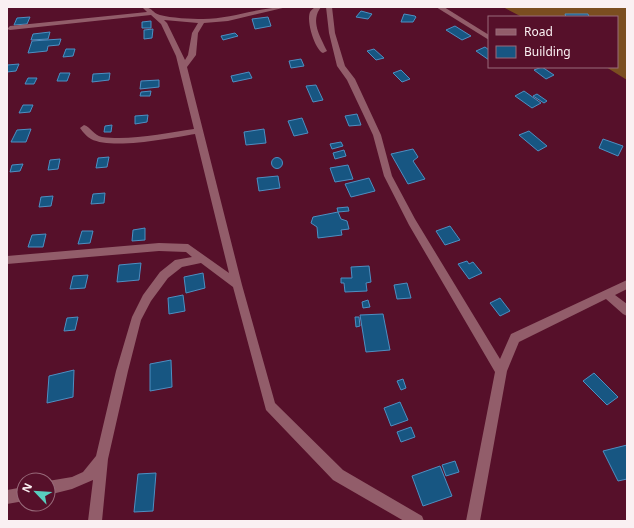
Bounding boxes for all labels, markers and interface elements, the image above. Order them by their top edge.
legend [488,16,618,68]
text: Road [524,23,553,40]
text: Building [524,43,571,60]
north arrow [16,472,56,512]
text: N [18,480,35,495]

